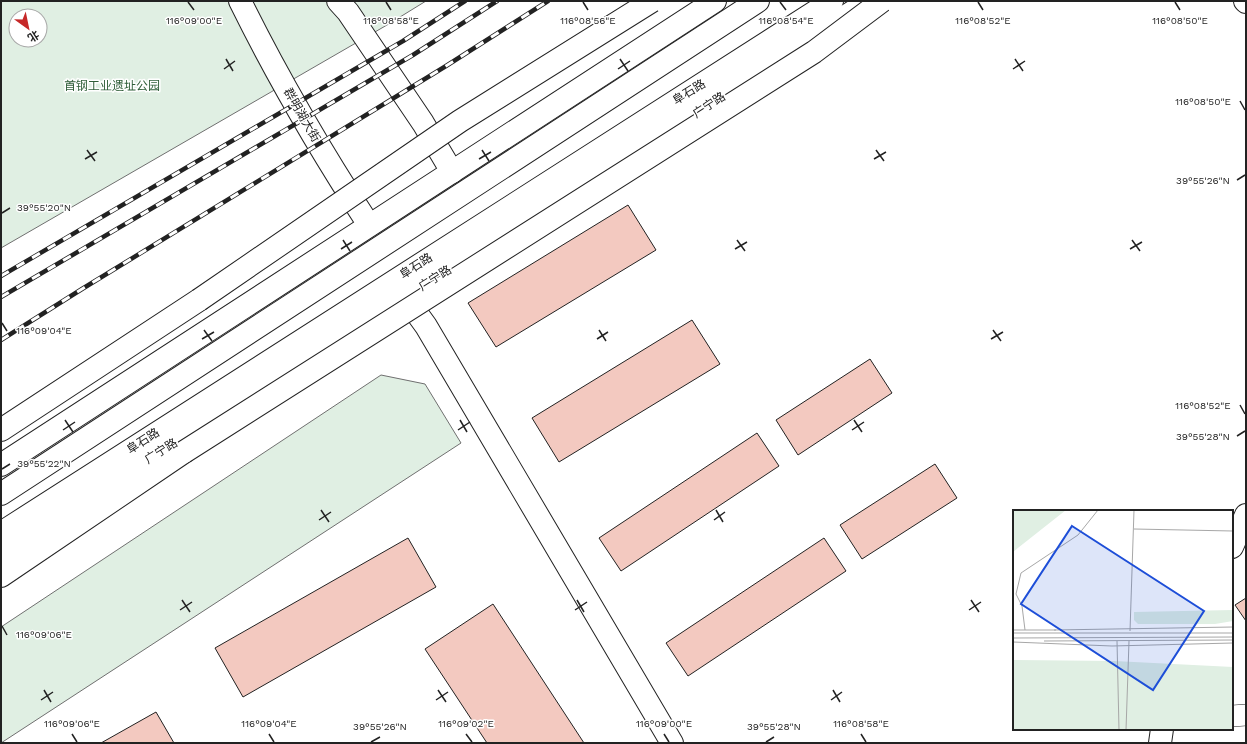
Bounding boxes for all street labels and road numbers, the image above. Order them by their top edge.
street label: 阜石路 [670,77,708,107]
street label: 群明湖大街 [281,86,323,144]
street label: 广宁路 [690,89,728,121]
street label: 阜石路 [397,250,435,282]
street label: 广宁路 [416,263,454,293]
street label: 阜石路 [124,425,162,457]
street label: 广宁路 [142,436,180,466]

